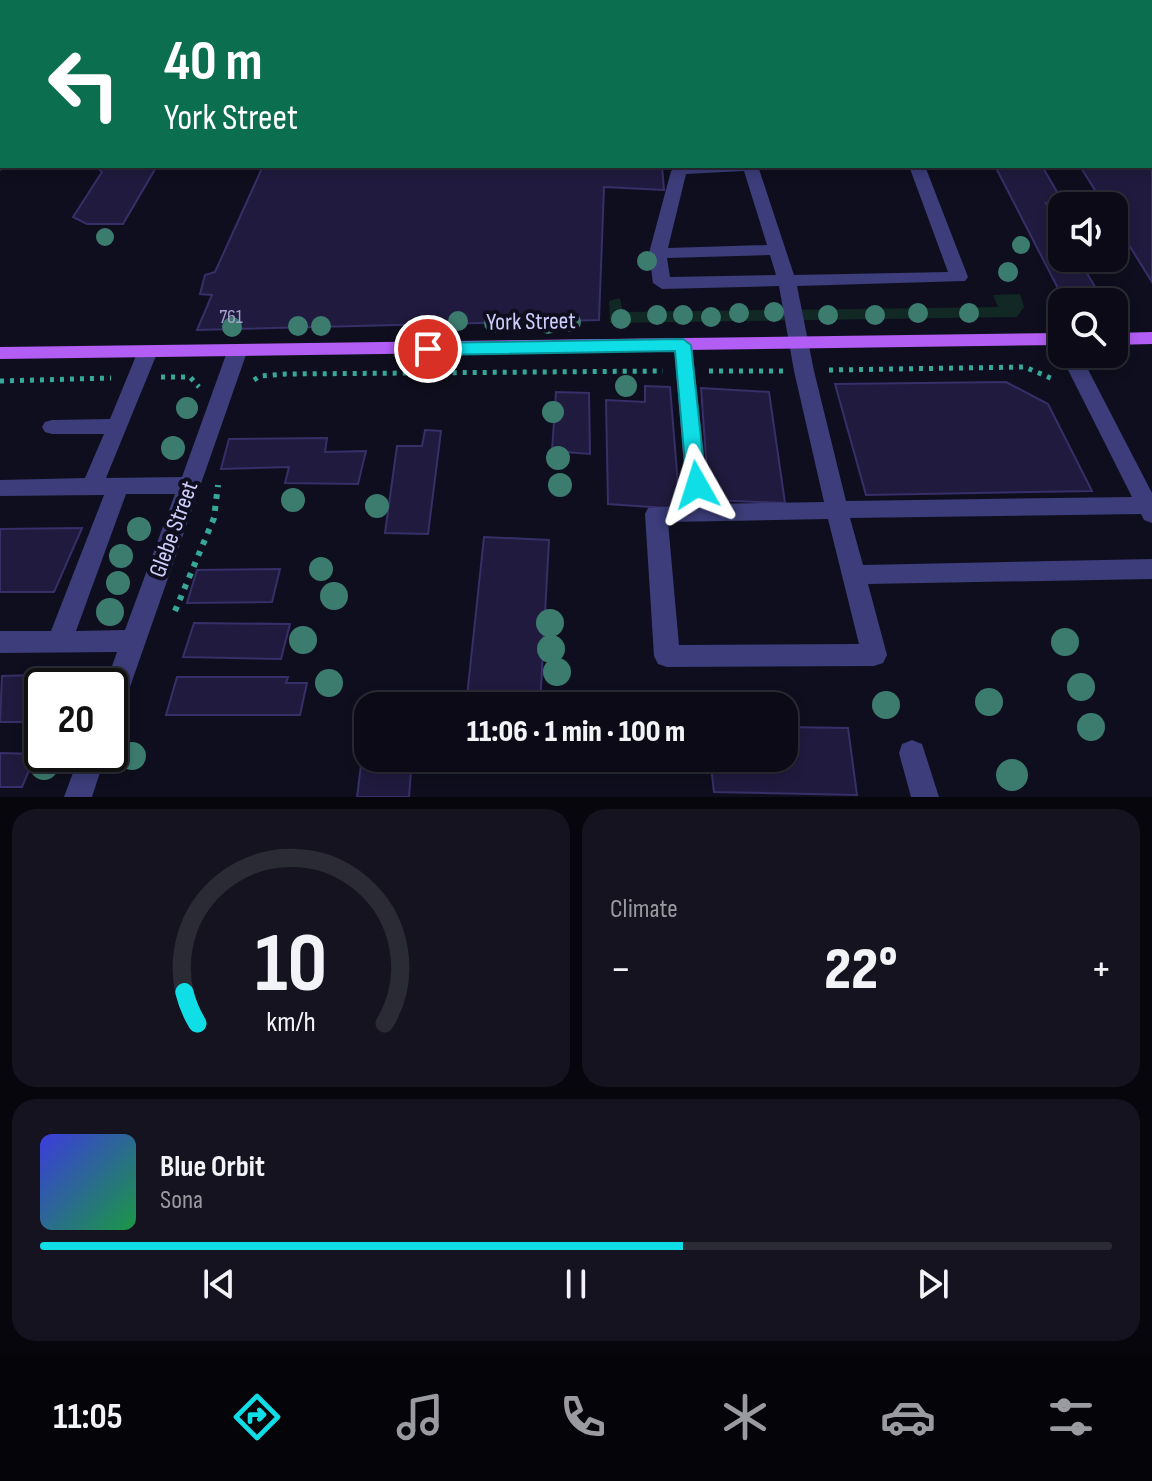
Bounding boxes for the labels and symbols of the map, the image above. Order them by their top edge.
house number: 761 [219,305,243,329]
street label: York Street [486,306,576,337]
pin [394,315,462,383]
position arrow [655,443,739,527]
street label: Glebe Street [143,477,204,581]
speed limit sign: 20 [24,668,128,772]

